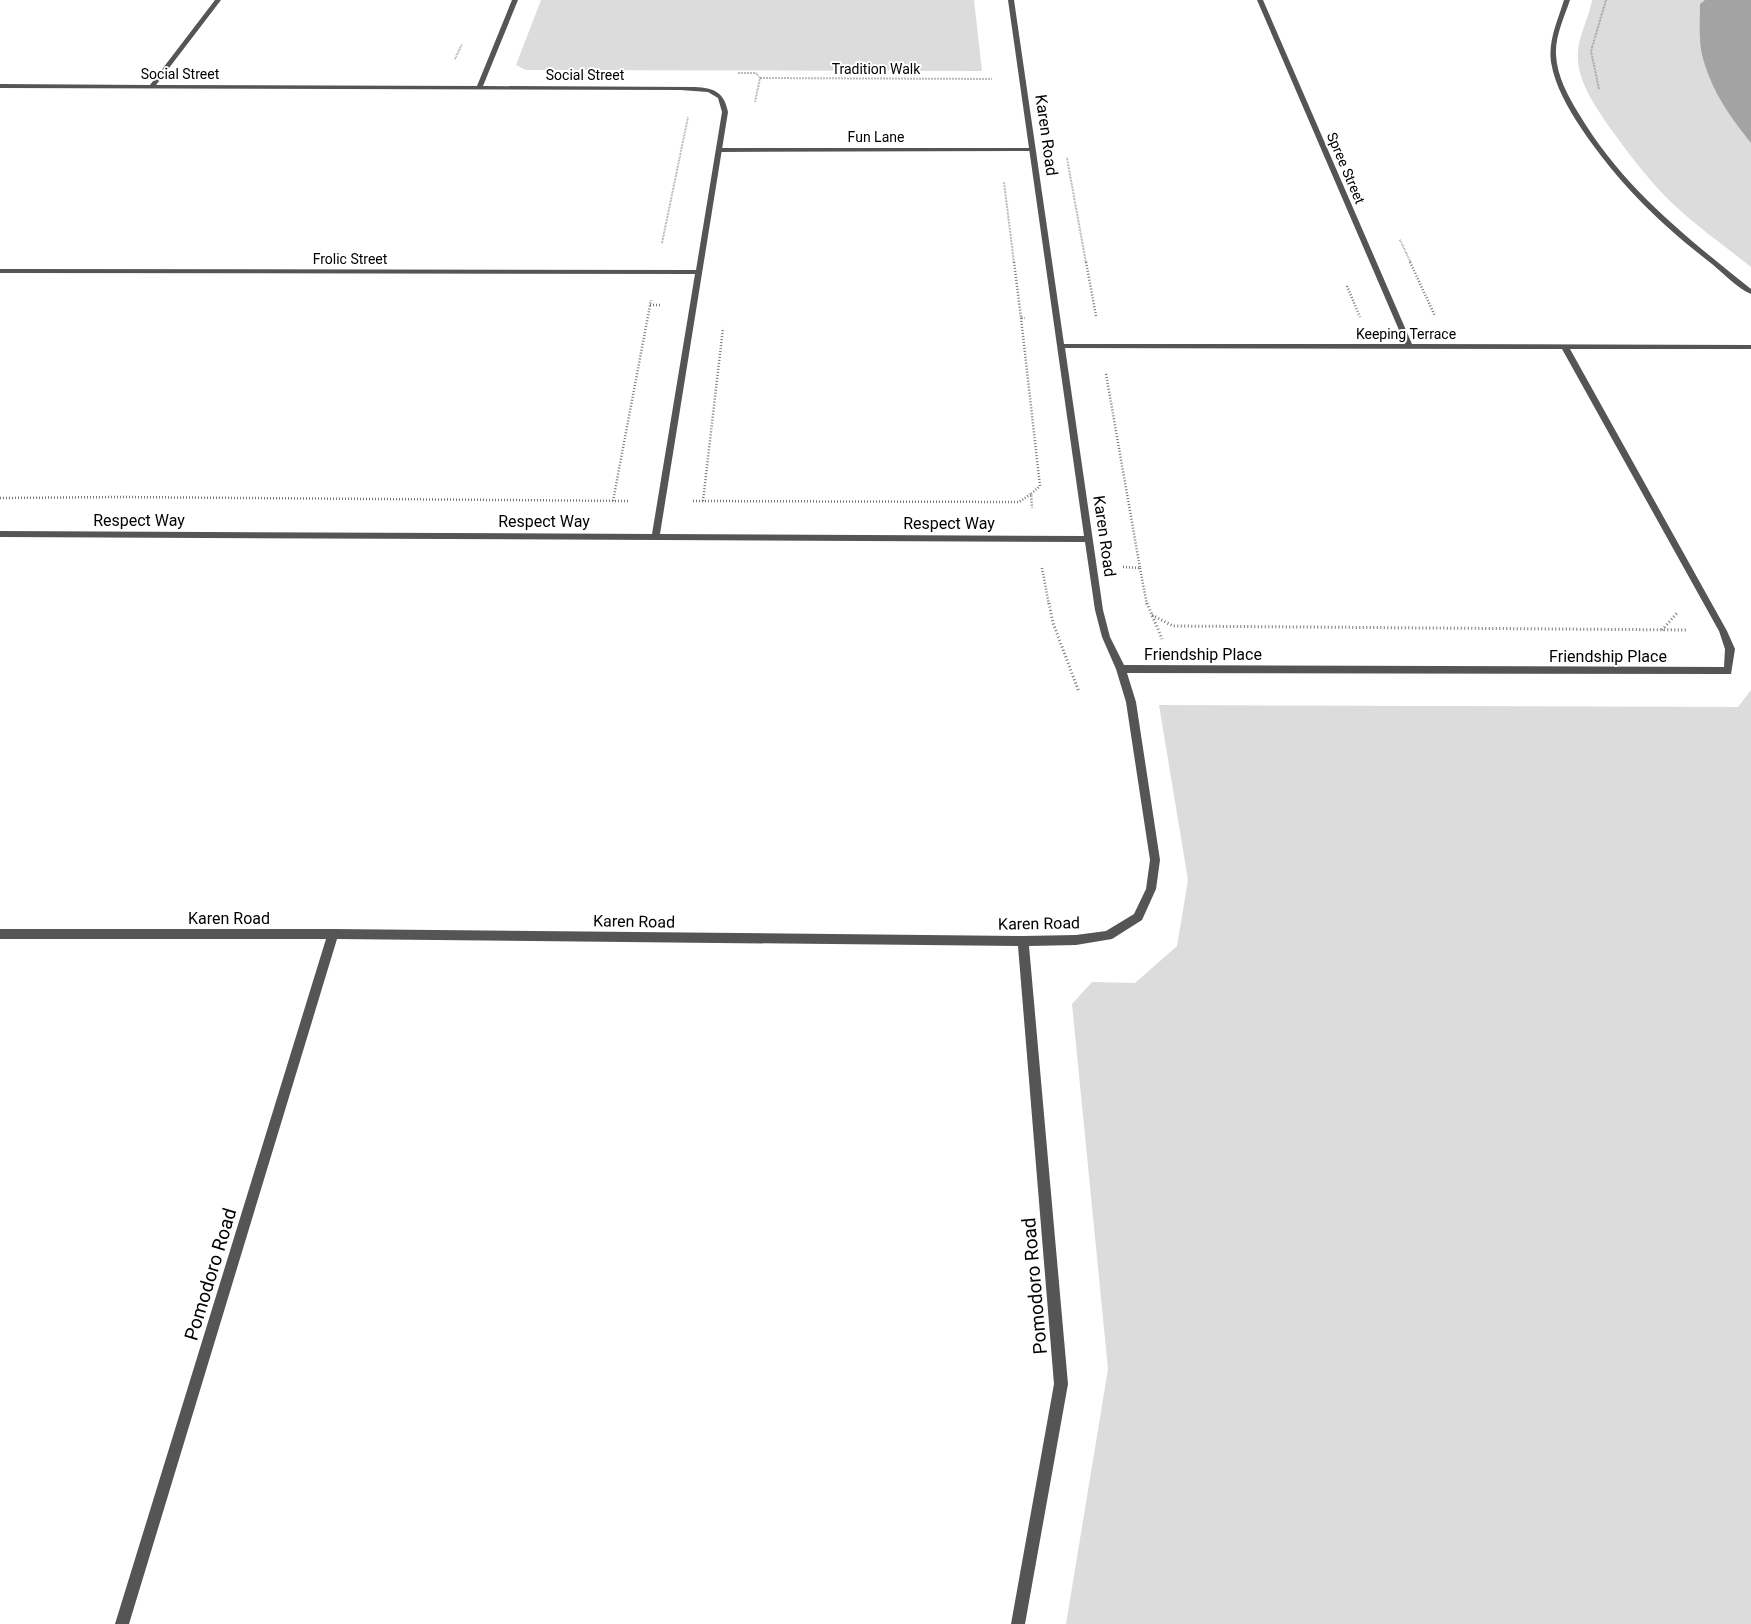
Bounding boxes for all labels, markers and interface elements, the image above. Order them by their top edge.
street label: Tradition Walk [832,61,921,77]
street label: Social Street [141,66,220,82]
street label: Social Street [546,67,625,83]
street label: Karen Road [1031,93,1062,177]
street label: Fun Lane [848,129,904,145]
street label: Spree Street [1324,130,1368,207]
street label: Frolic Street [313,251,388,267]
street label: Keeping Terrace [1356,326,1456,342]
street label: Karen Road [1089,494,1120,578]
street label: Respect Way [93,511,185,530]
street label: Respect Way [498,512,590,531]
street label: Respect Way [903,514,995,533]
street label: Friendship Place [1144,645,1262,664]
street label: Friendship Place [1549,647,1667,666]
street label: Karen Road [188,909,270,928]
street label: Karen Road [593,911,675,932]
street label: Karen Road [998,913,1080,934]
street label: Pomodoro Road [179,1205,242,1343]
street label: Pomodoro Road [1017,1217,1052,1355]

